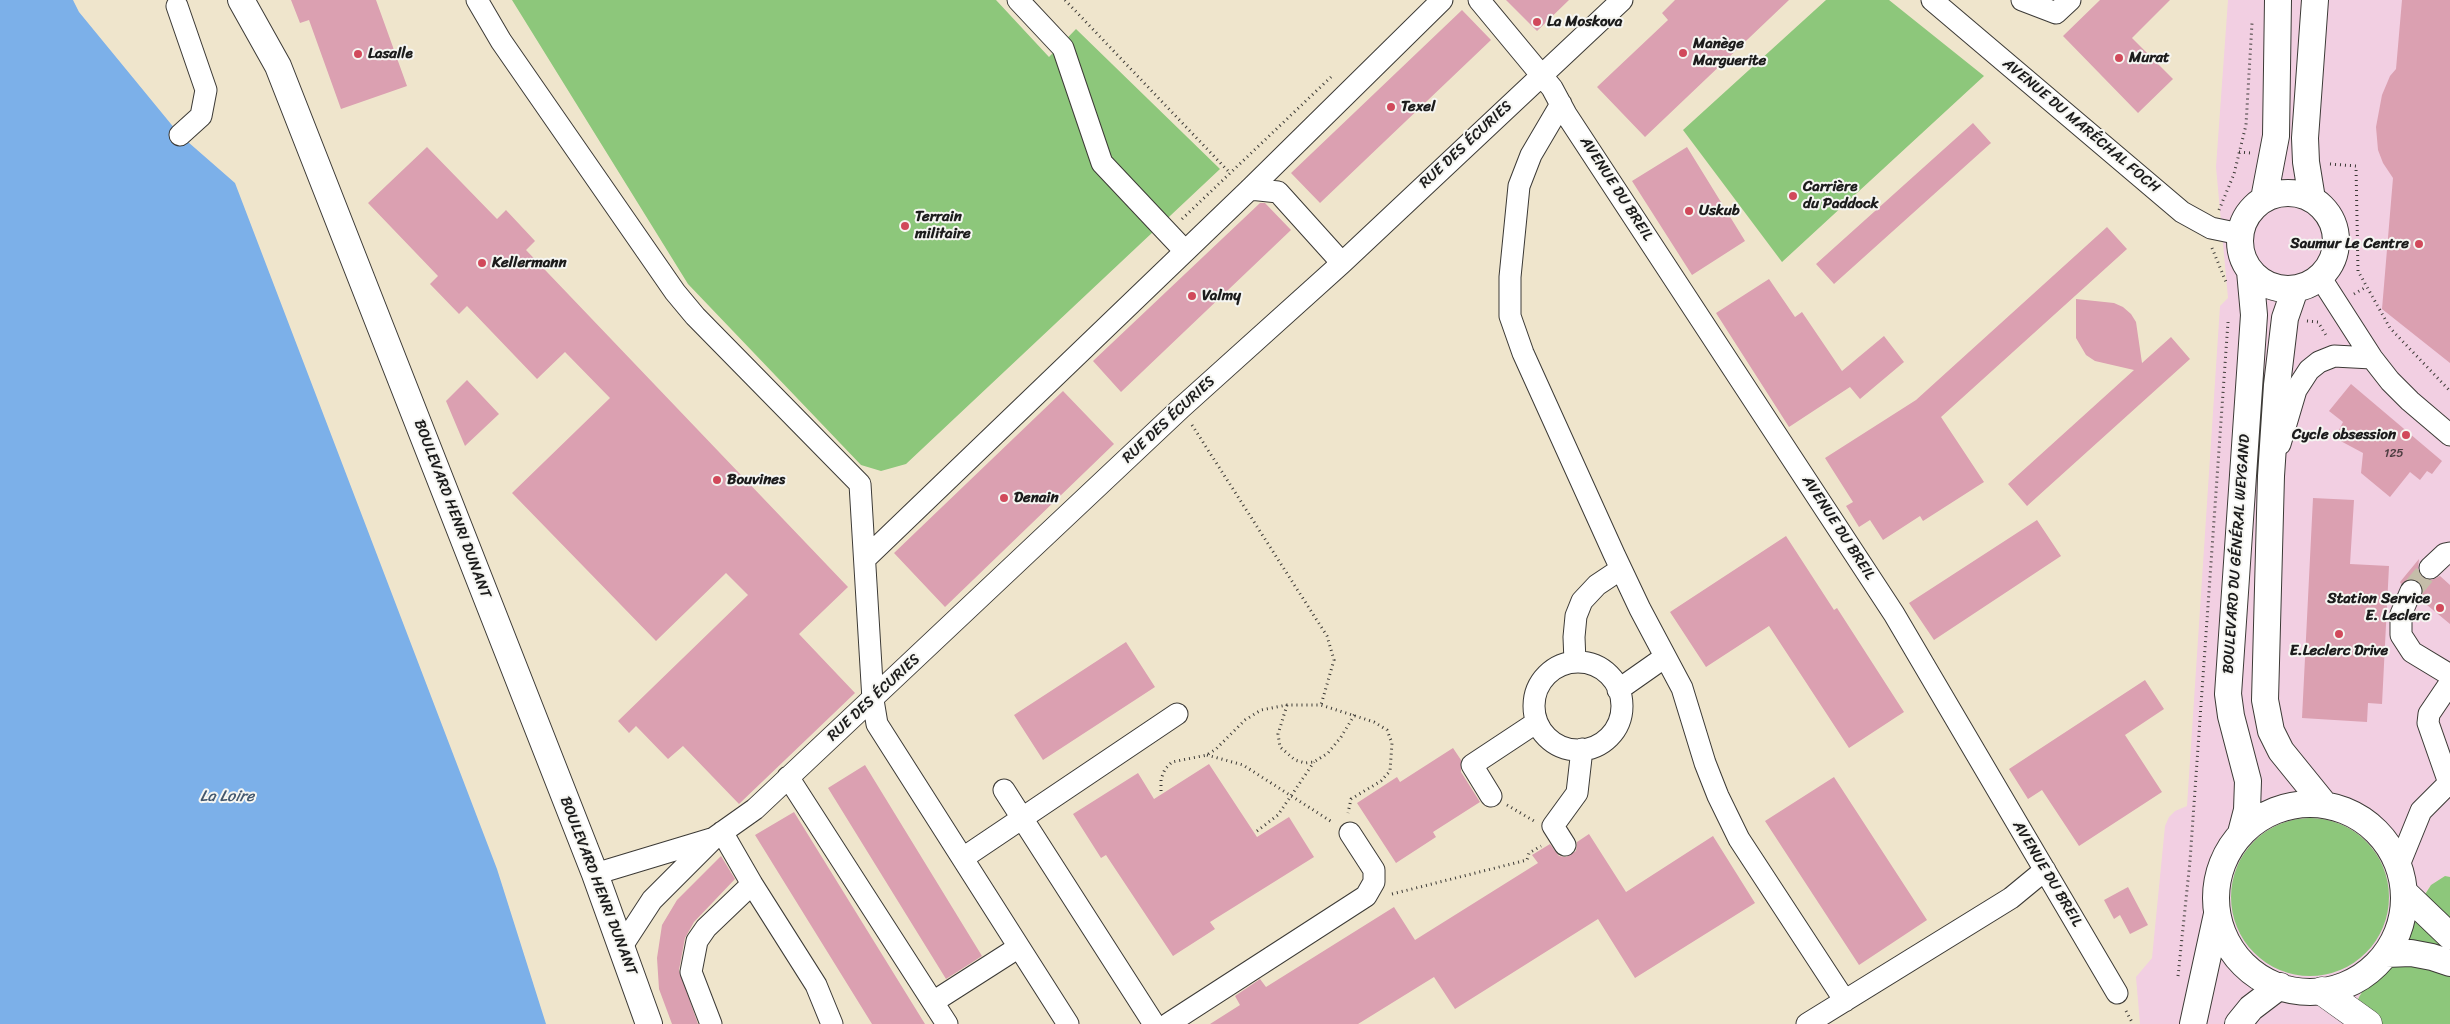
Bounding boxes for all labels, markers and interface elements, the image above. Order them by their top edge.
place label: La Moskova [1547,13,1622,31]
marker: La Moskova [1531,16,1543,28]
place label: Manège Marguerite [1693,35,1766,70]
place label: Lasalle [368,45,413,63]
marker: Manège Marguerite [1677,47,1689,59]
marker: Lasalle [352,48,364,60]
place label: Murat [2129,49,2170,67]
marker: Murat [2113,52,2125,64]
street label: AVENUE DU MARÉCHAL FOCH [1999,55,2163,197]
place label: Texel [1401,98,1435,116]
street label: RUE DES ÉCURIES [1416,98,1516,192]
marker: Texel [1385,101,1397,113]
street label: AVENUE DU BREIL [1576,134,1656,244]
place label: Carrière du Paddock [1803,178,1878,213]
marker: Carrière du Paddock [1787,190,1799,202]
place label: Uskub [1699,202,1740,220]
marker: Uskub [1683,205,1695,217]
place label: Terrain militaire [915,208,971,243]
marker: Terrain militaire [899,220,911,232]
place label: Saumur Le Centre [2290,235,2409,253]
marker: Saumur Le Centre [2413,238,2425,250]
place label: Kellermann [492,254,567,272]
marker: Kellermann [476,257,488,269]
place label: Valmy [1202,287,1241,305]
marker: Valmy [1186,290,1198,302]
street label: RUE DES ÉCURIES [1119,373,1219,467]
street label: BOULEVARD HENRI DUNANT [410,417,494,601]
place label: Cycle obsession [2292,426,2396,444]
marker: Cycle obsession [2400,429,2412,441]
street label: BOULEVARD DU GÉNÉRAL WEYGAND [2220,434,2254,674]
house number: 125 [2384,447,2404,461]
place label: Bouvines [727,471,785,489]
street label: AVENUE DU BREIL [1798,473,1878,583]
marker: Bouvines [711,474,723,486]
place label: Denain [1014,489,1059,507]
marker: Denain [998,492,1010,504]
place label: Station Service E. Leclerc [2327,590,2430,625]
marker: Station Service E. Leclerc [2434,602,2446,614]
marker: E.Leclerc Drive [2333,628,2345,640]
place label: E.Leclerc Drive [2290,642,2388,660]
street label: RUE DES ÉCURIES [824,651,924,745]
water label: La Loire [200,787,254,807]
street label: BOULEVARD HENRI DUNANT [556,794,640,978]
street label: AVENUE DU BREIL [2008,818,2086,930]

